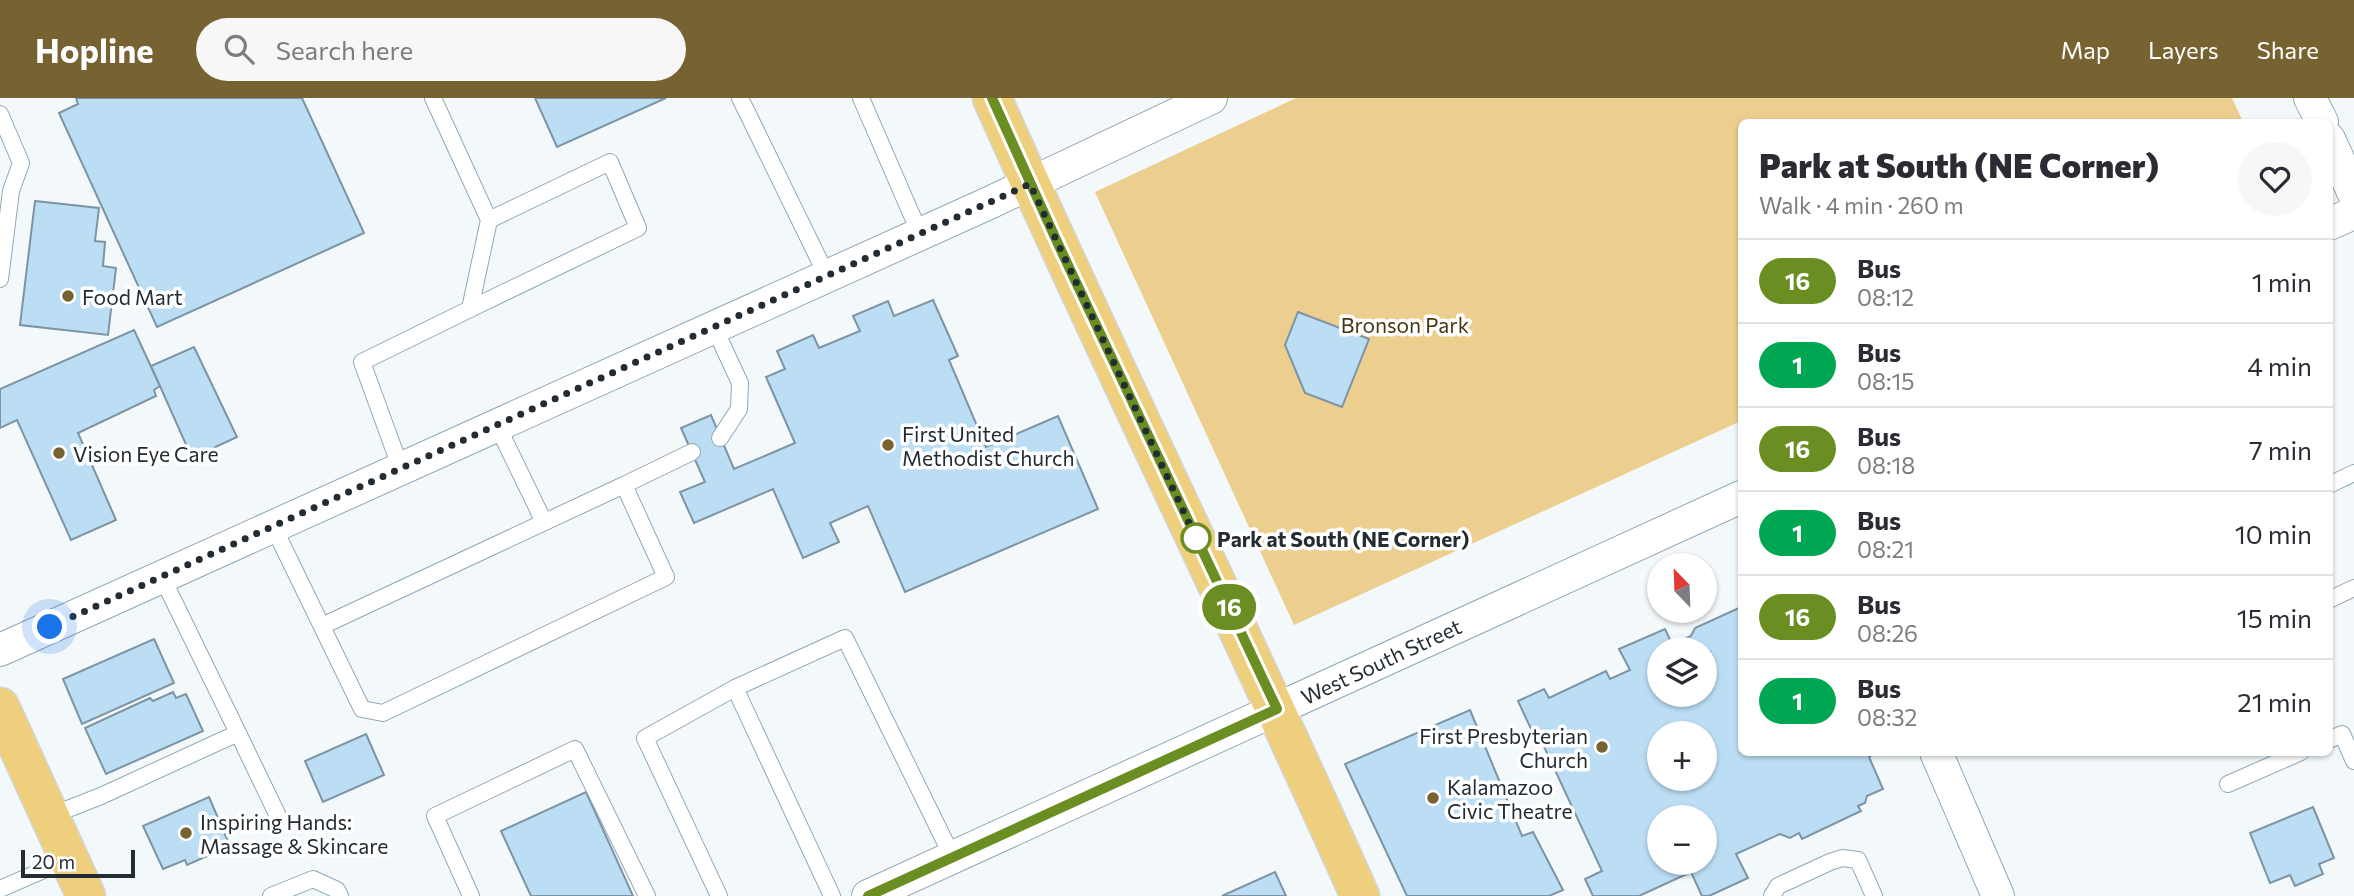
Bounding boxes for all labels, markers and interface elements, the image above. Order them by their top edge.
search box [196,18,686,81]
text: Hopline [35,29,154,70]
icon: search [220,30,258,68]
text: Search here [276,34,413,65]
text: Map [2061,35,2110,64]
text: Layers [2148,35,2219,64]
text: Share [2257,35,2319,64]
button: heart [2238,142,2312,216]
text: Park at South (NE Corner) [1759,144,2159,185]
text: Walk · 4 min · 260 m [1759,191,1964,219]
text: Bus [1857,252,1901,283]
text: 16 [1785,266,1810,295]
text: 1 min [2252,266,2312,297]
text: 08:12 [1857,283,1914,311]
place label: Food Mart [82,284,183,309]
marker: Food Mart [60,288,76,304]
park label: Bronson Park [1341,312,1469,337]
text: Bus [1857,336,1901,367]
text: 1 [1792,350,1803,379]
text: 4 min [2247,350,2312,381]
text: 08:15 [1857,367,1914,395]
text: Bus [1857,420,1901,451]
place label: First United Methodist Church [902,421,1074,470]
text: 16 [1785,434,1810,463]
text: 7 min [2249,434,2312,465]
marker: First United Methodist Church [880,437,896,453]
place label: Vision Eye Care [73,441,219,466]
marker: Vision Eye Care [51,445,67,461]
text: 08:18 [1857,451,1915,479]
text: Bus [1857,504,1901,535]
text: 1 [1792,518,1803,547]
text: 10 min [2235,518,2312,549]
marker: Park at South (NE Corner) [1181,523,1211,553]
place label: Park at South (NE Corner) [1217,526,1469,551]
text: 08:21 [1857,535,1914,563]
north arrow [1647,553,1717,623]
map controls [1647,553,1717,875]
line badge: 16 [1198,584,1260,630]
text: Bus [1857,588,1901,619]
text: 16 [1216,592,1242,621]
text: 16 [1785,602,1810,631]
text: 15 min [2237,602,2312,633]
your location [32,609,67,644]
street label: West South Street [1297,613,1465,709]
text: 08:26 [1857,619,1918,647]
button: layers [1647,637,1717,707]
text: Bus [1857,672,1901,703]
text: 1 [1792,686,1803,715]
text: 21 min [2237,686,2312,717]
text: 08:32 [1857,703,1917,731]
button: + [1647,721,1717,791]
place label: First Presbyterian Church [1419,723,1588,772]
marker: First Presbyterian Church [1594,739,1610,755]
place label: Kalamazoo Civic Theatre [1447,774,1573,823]
marker: Kalamazoo Civic Theatre [1425,790,1441,806]
button: − [1647,805,1717,875]
place label: Inspiring Hands: Massage & Skincare [200,809,388,858]
marker: Inspiring Hands: Massage & Skincare [178,825,194,841]
scale bar [21,847,135,879]
text: 20 m [32,850,75,873]

